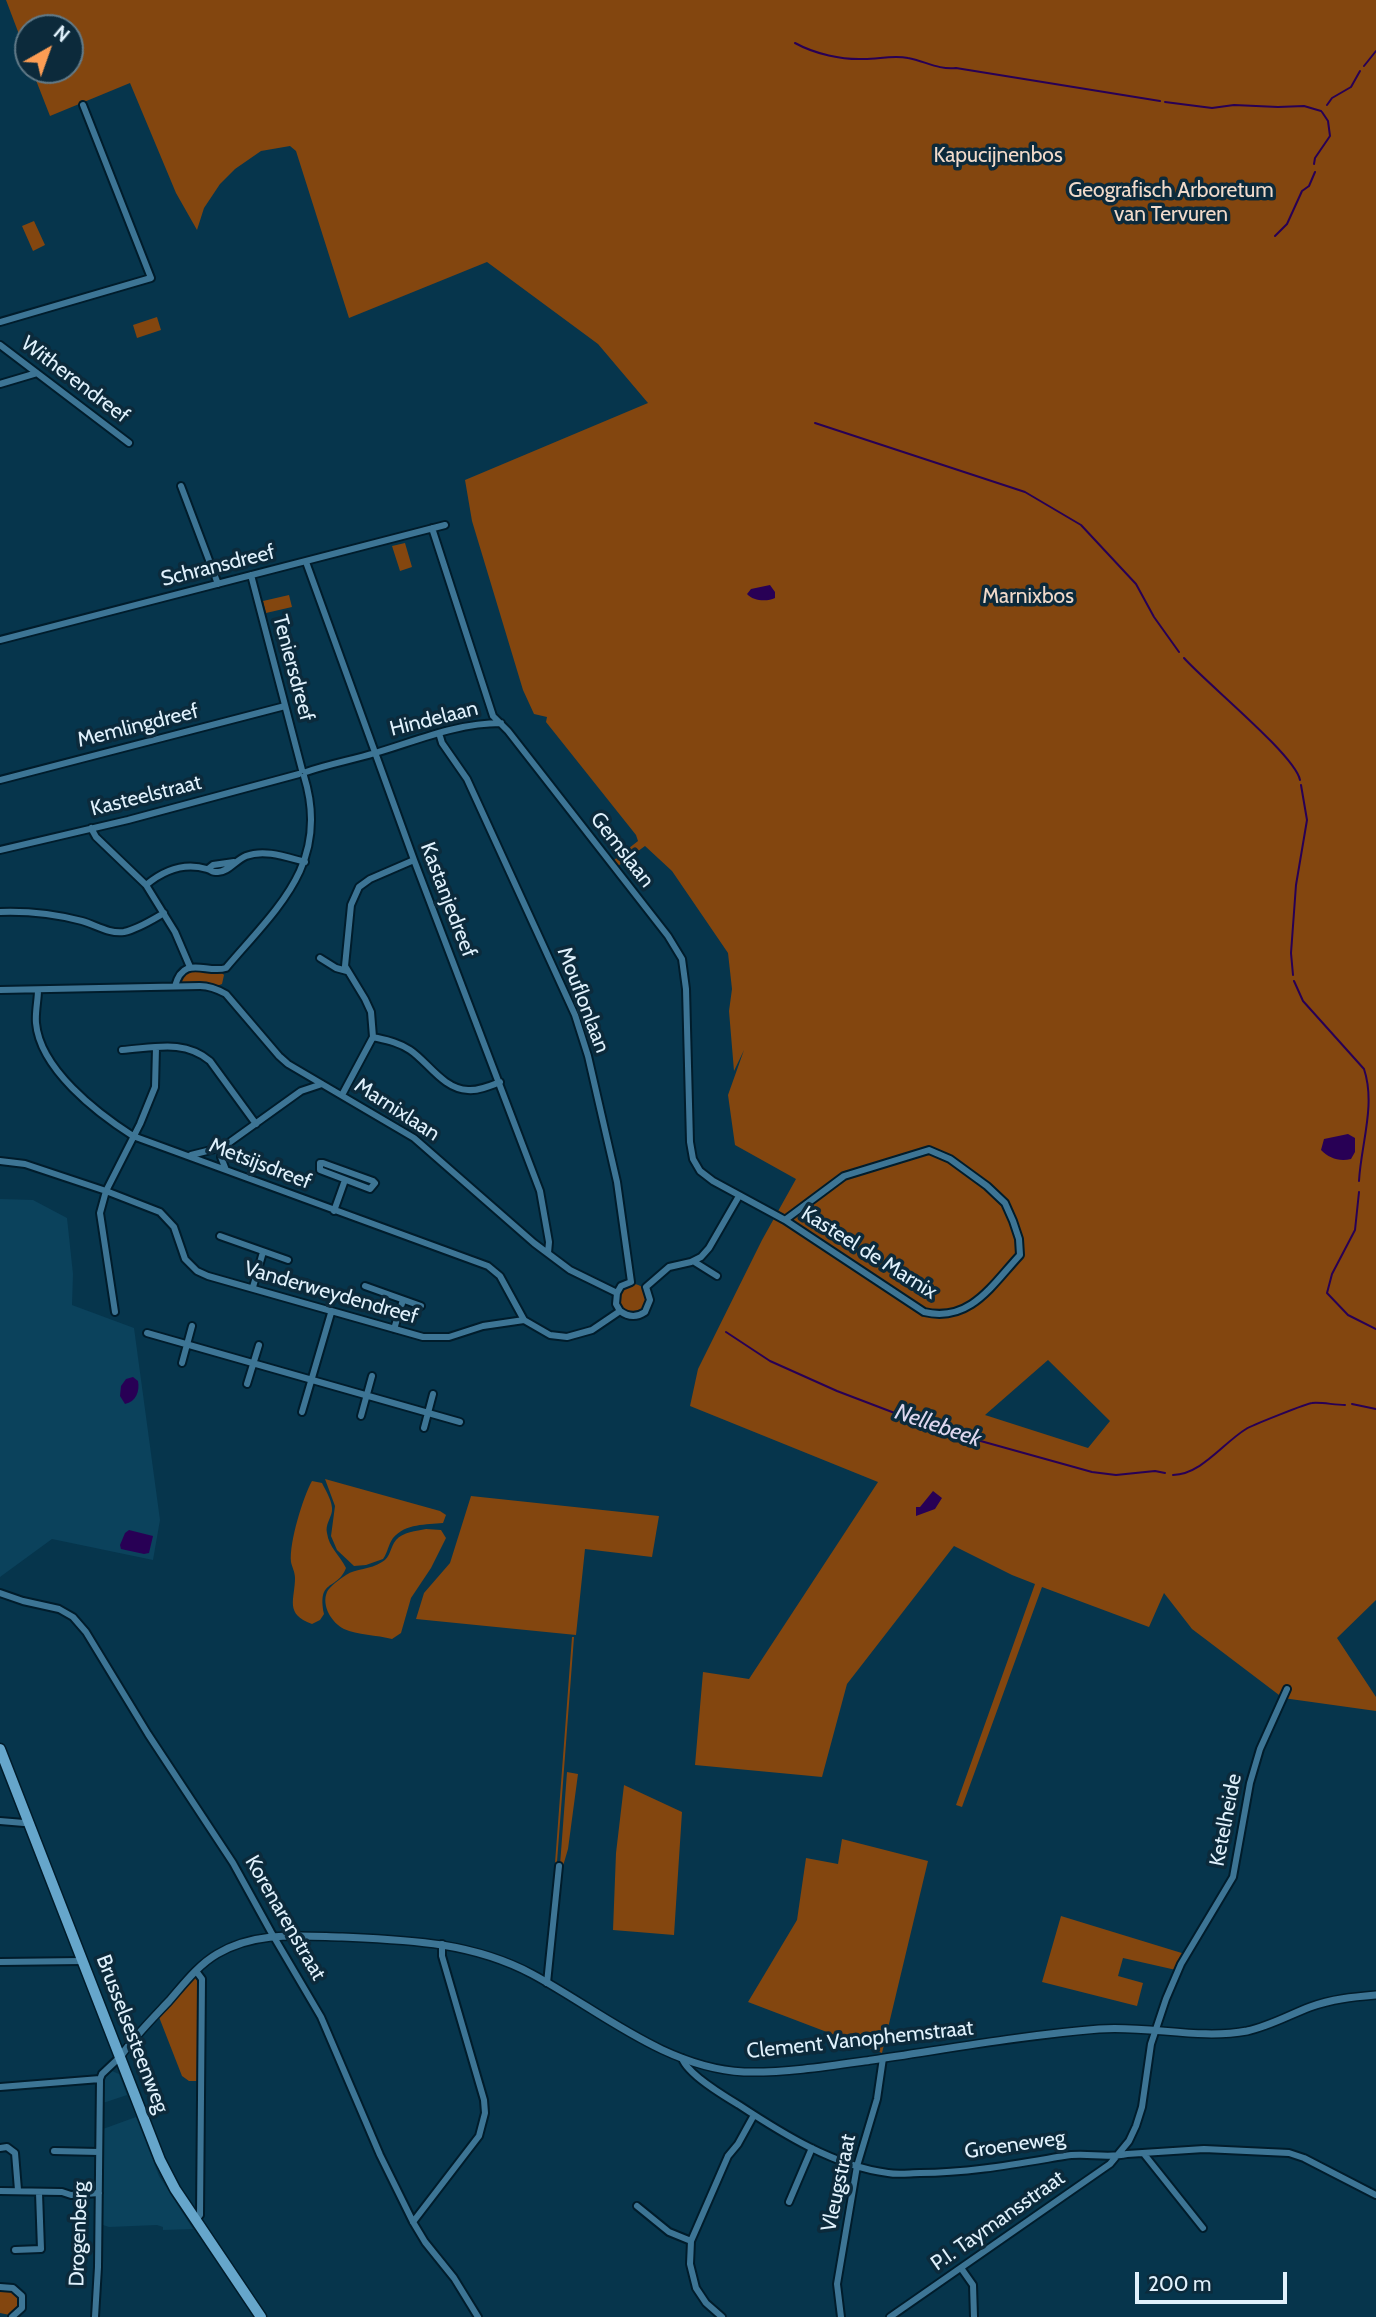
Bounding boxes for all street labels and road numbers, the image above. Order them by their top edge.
street label: Witherendreef [16,331,134,429]
street label: Schransdreef [158,540,278,592]
street label: Teniersdreef [267,612,319,724]
street label: Hindelaan [387,696,481,742]
street label: Memlingdreef [75,699,201,753]
street label: Kasteelstraat [88,770,204,822]
street label: Gemslaan [585,807,659,893]
street label: Kastanjedreef [415,839,481,961]
street label: Mouflonlaan [551,944,615,1056]
street label: Marnixlaan [350,1073,444,1147]
street label: Metsijsdreef [205,1133,315,1195]
street label: Kasteel de Marnix [796,1201,942,1305]
street label: Vanderweydendreef [241,1256,421,1330]
street label: Ketelheide [1205,1772,1247,1868]
street label: Korenarenstraat [239,1851,331,1985]
street label: Brusselsesteenweg [90,1951,174,2117]
street label: Clement Vanophemstraat [745,2016,975,2064]
street label: Groeneweg [963,2125,1067,2165]
street label: Vleugstraat [816,2132,862,2234]
street label: P.I. Taymansstraat [926,2166,1070,2276]
street label: Drogenberg [65,2181,93,2287]

